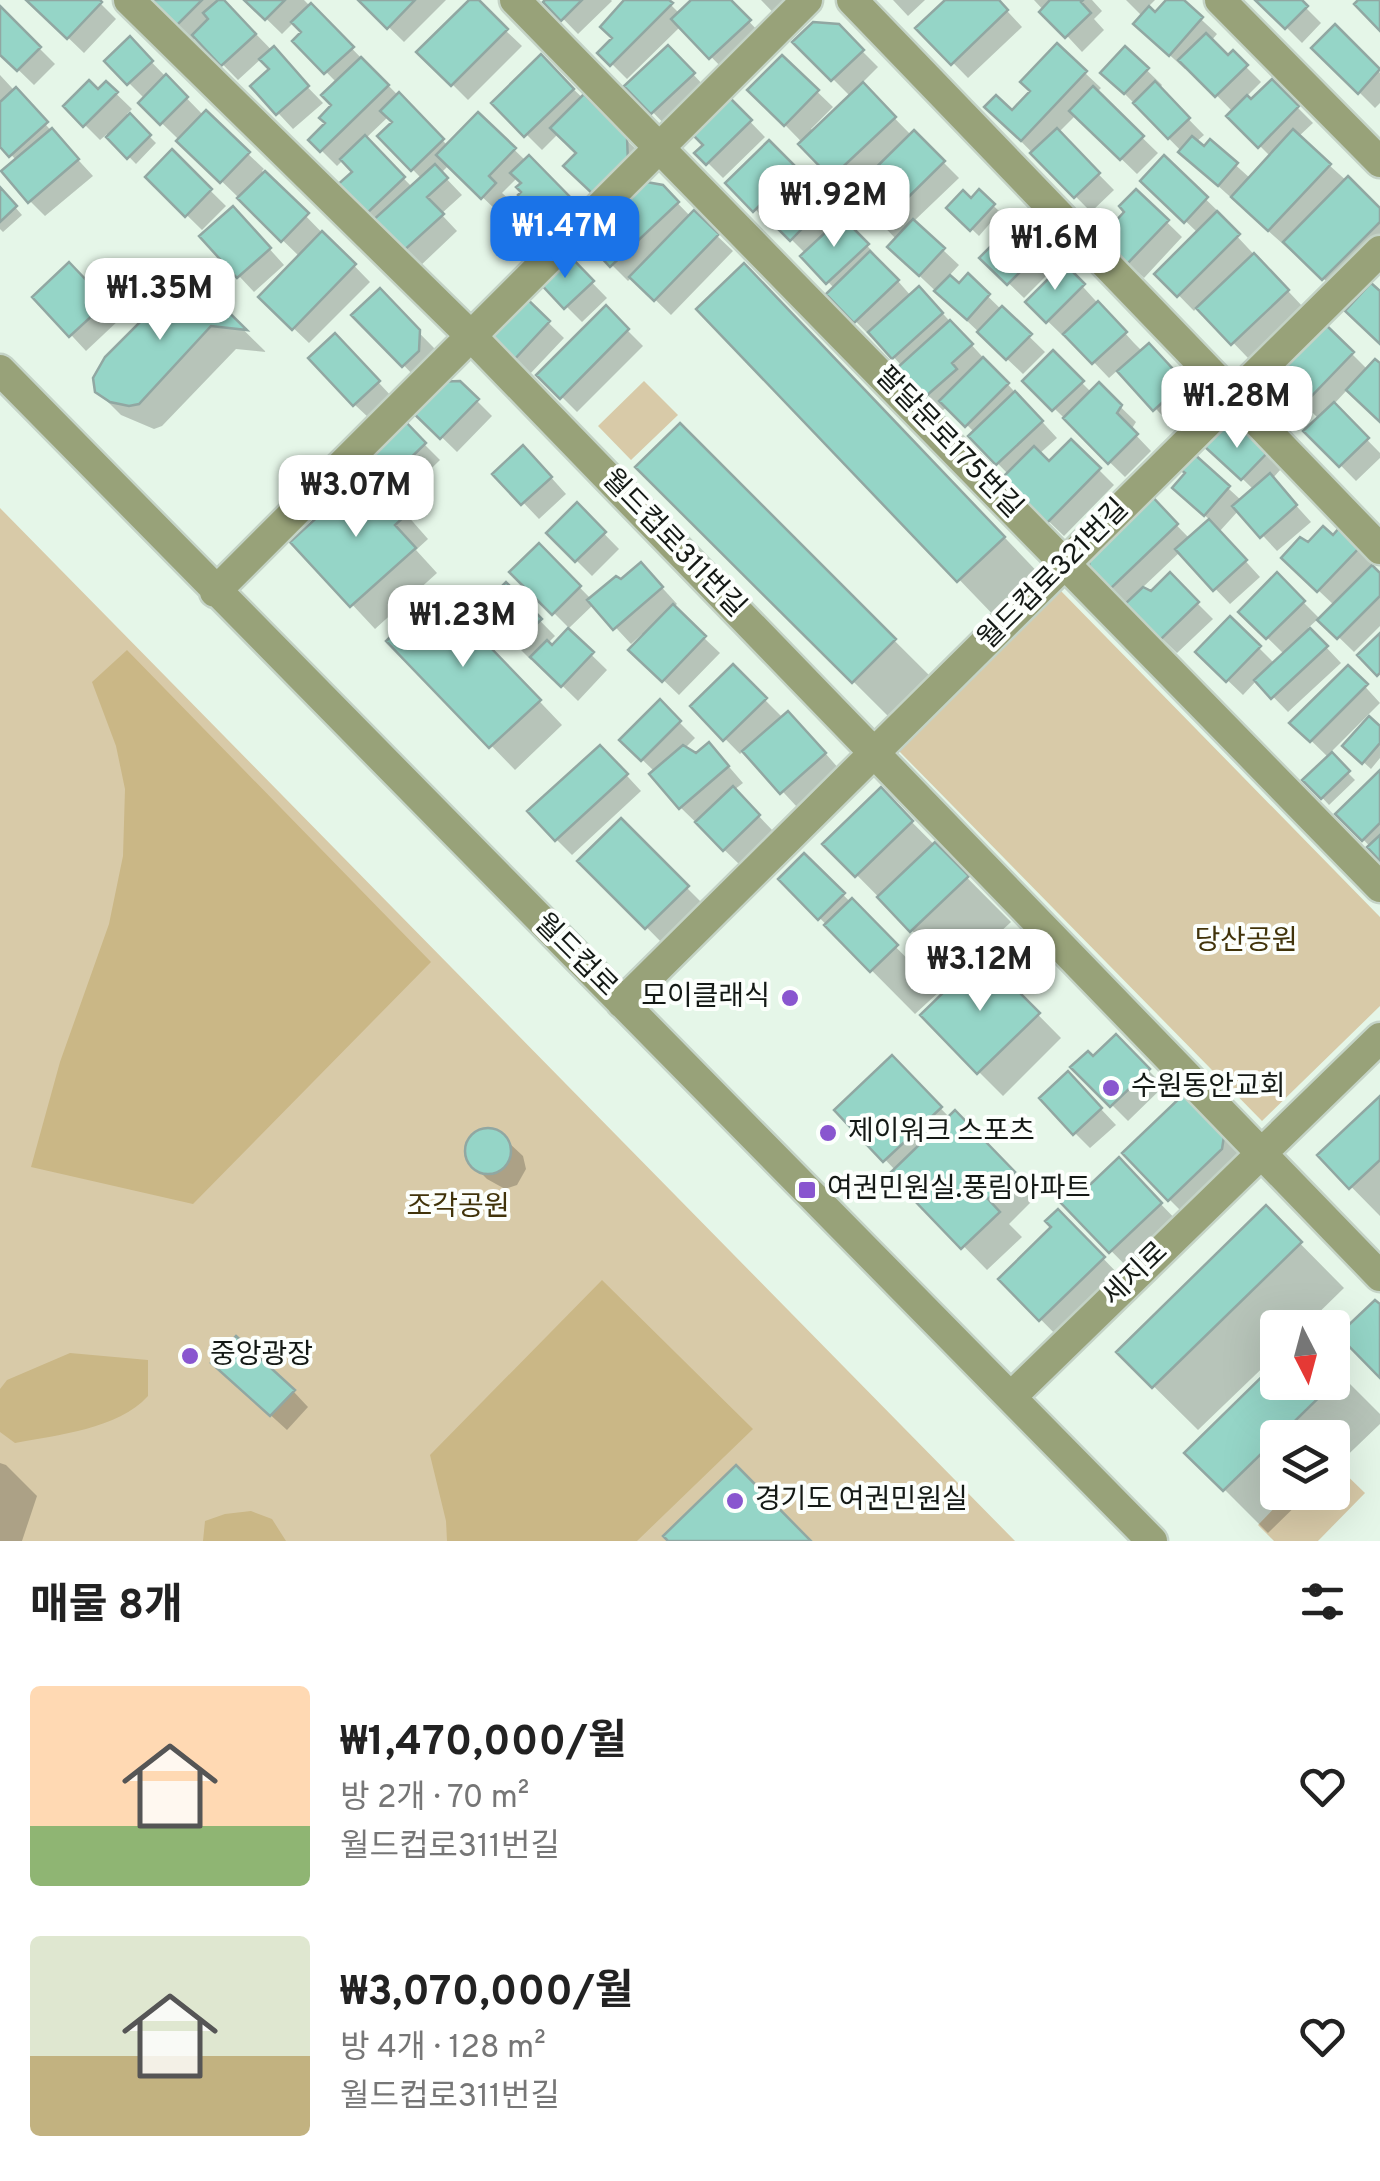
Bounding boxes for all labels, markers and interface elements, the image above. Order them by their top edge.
pin: ₩1.92M [753,165,915,250]
text: ₩1.92M [781,177,887,217]
pin: ₩1.47M [484,196,646,281]
text: ₩1.47M [512,208,618,248]
pin: ₩1.6M [985,208,1125,293]
text: ₩1.6M [1011,220,1099,260]
pin: ₩1.35M [79,258,241,343]
text: ₩1.35M [107,270,213,310]
street label: 팔달문로175번길 [867,360,1029,526]
pin: ₩1.28M [1156,366,1318,451]
text: ₩1.28M [1183,378,1291,418]
pin: ₩3.07M [275,455,437,540]
street label: 월드컵로311번길 [593,462,753,626]
text: ₩3.07M [301,467,411,507]
street label: 월드컵로321번길 [971,492,1137,658]
pin: ₩1.23M [382,585,544,670]
text: ₩1.23M [410,597,516,637]
street label: 월드컵로 [526,907,624,1005]
park label: 당산공원 [1194,924,1298,960]
pin: ₩3.12M [899,929,1061,1014]
text: ₩3.12M [927,941,1033,981]
place label: 모이클래식 [641,980,770,1016]
marker: 모이클래식 [779,987,801,1009]
place label: 수원동안교회 [1131,1070,1286,1106]
marker: 수원동안교회 [1100,1077,1122,1099]
place label: 제이워크 스포츠 [848,1115,1035,1151]
marker: 제이워크 스포츠 [817,1122,839,1144]
place label: 여권민원실.풍림아파트 [827,1172,1091,1208]
marker: 여권민원실.풍림아파트 [796,1179,818,1201]
park label: 조각공원 [406,1190,510,1226]
street label: 세지로 [1096,1235,1176,1315]
north arrow [1260,1310,1350,1400]
map controls [1260,1310,1350,1510]
place label: 중앙광장 [210,1338,313,1374]
marker: 중앙광장 [179,1345,201,1367]
button: layers [1260,1420,1350,1510]
place label: 경기도 여권민원실 [755,1483,968,1519]
marker: 경기도 여권민원실 [724,1490,746,1512]
icon: filters [1295,1574,1350,1629]
text: 매물 8개 [30,1581,183,1634]
text: ₩1,470,000/월 [340,1717,627,1770]
icon: home [110,1726,230,1846]
icon: heart [1295,1759,1350,1814]
text: 방 2개 · 70 m² [340,1779,529,1819]
text: 월드컵로311번길 [340,1828,560,1868]
text: ₩3,070,000/월 [340,1967,633,2020]
icon: home [110,1976,230,2096]
icon: heart [1295,2009,1350,2064]
text: 방 4개 · 128 m² [340,2029,546,2069]
text: 월드컵로311번길 [340,2078,560,2118]

